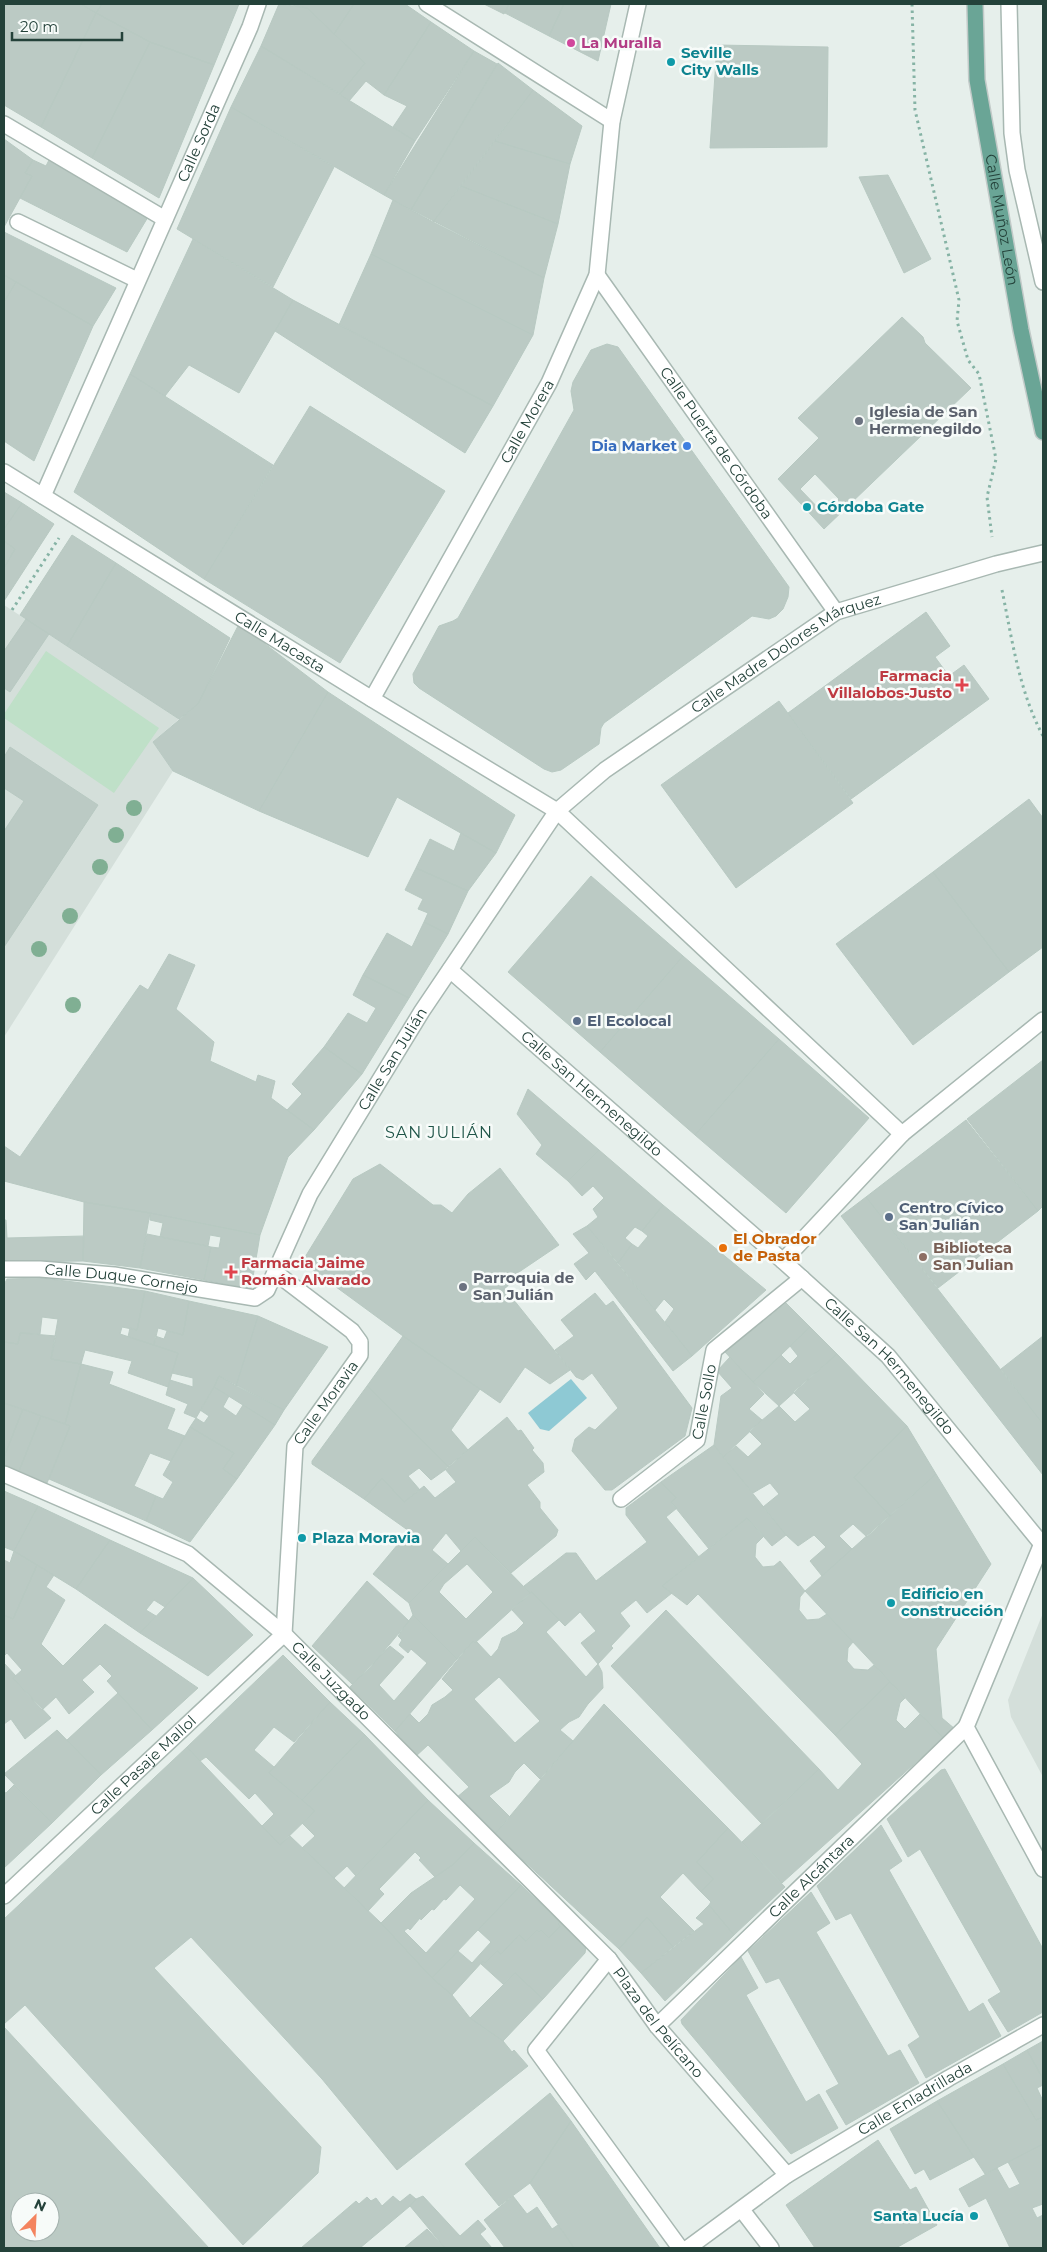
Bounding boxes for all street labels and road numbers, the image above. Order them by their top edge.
street label: Calle Sorda [173,100,224,185]
street label: Calle Muñoz León [981,152,1023,287]
street label: Calle Puerta de Córdoba [656,363,777,523]
street label: Calle Morera [496,376,558,467]
street label: Calle Madre Dolores Márquez [687,589,883,717]
street label: Calle Macasta [231,607,329,677]
street label: Calle San Julián [353,1004,431,1114]
street label: Calle San Hermenegildo [517,1026,667,1160]
street label: Calle Duque Cornejo [44,1259,199,1298]
street label: Calle San Hermenegildo [821,1293,959,1438]
street label: Calle Moravia [289,1356,362,1448]
street label: Calle Sollo [687,1362,720,1441]
street label: Calle Juzgado [288,1637,375,1724]
street label: Calle Pasaje Mallol [86,1711,200,1819]
street label: Calle Alcántara [764,1830,858,1922]
street label: Plaza del Pelícano [609,1963,708,2082]
street label: Calle Enladrillada [854,2057,975,2139]

